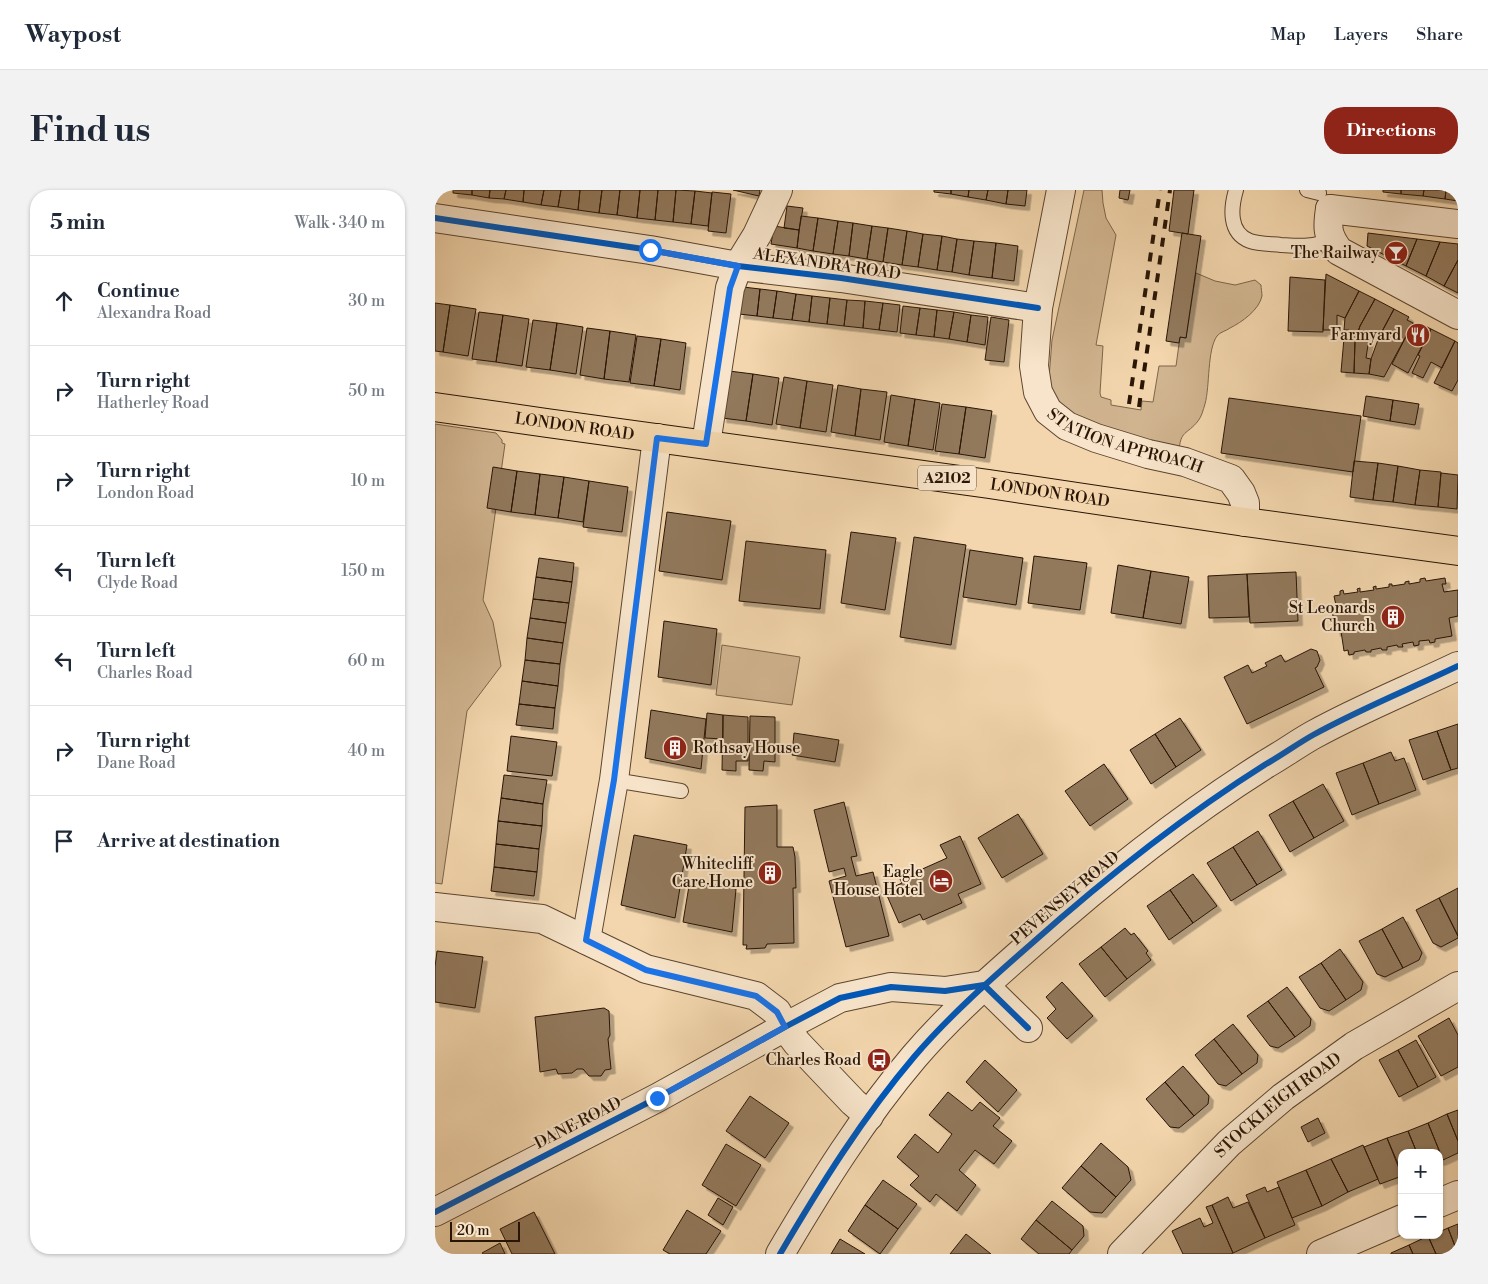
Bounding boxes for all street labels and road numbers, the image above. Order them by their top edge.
street label: ALEXANDRA ROAD [751,244,902,284]
street label: STATION APPROACH [1043,404,1206,478]
street label: LONDON ROAD [513,409,636,445]
road number: A2102 [918,466,976,490]
street label: LONDON ROAD [989,474,1111,512]
street label: PEVENSEY ROAD [1007,847,1123,949]
street label: STOCKLEIGH ROAD [1210,1048,1345,1162]
street label: DANE ROAD [531,1093,625,1153]

